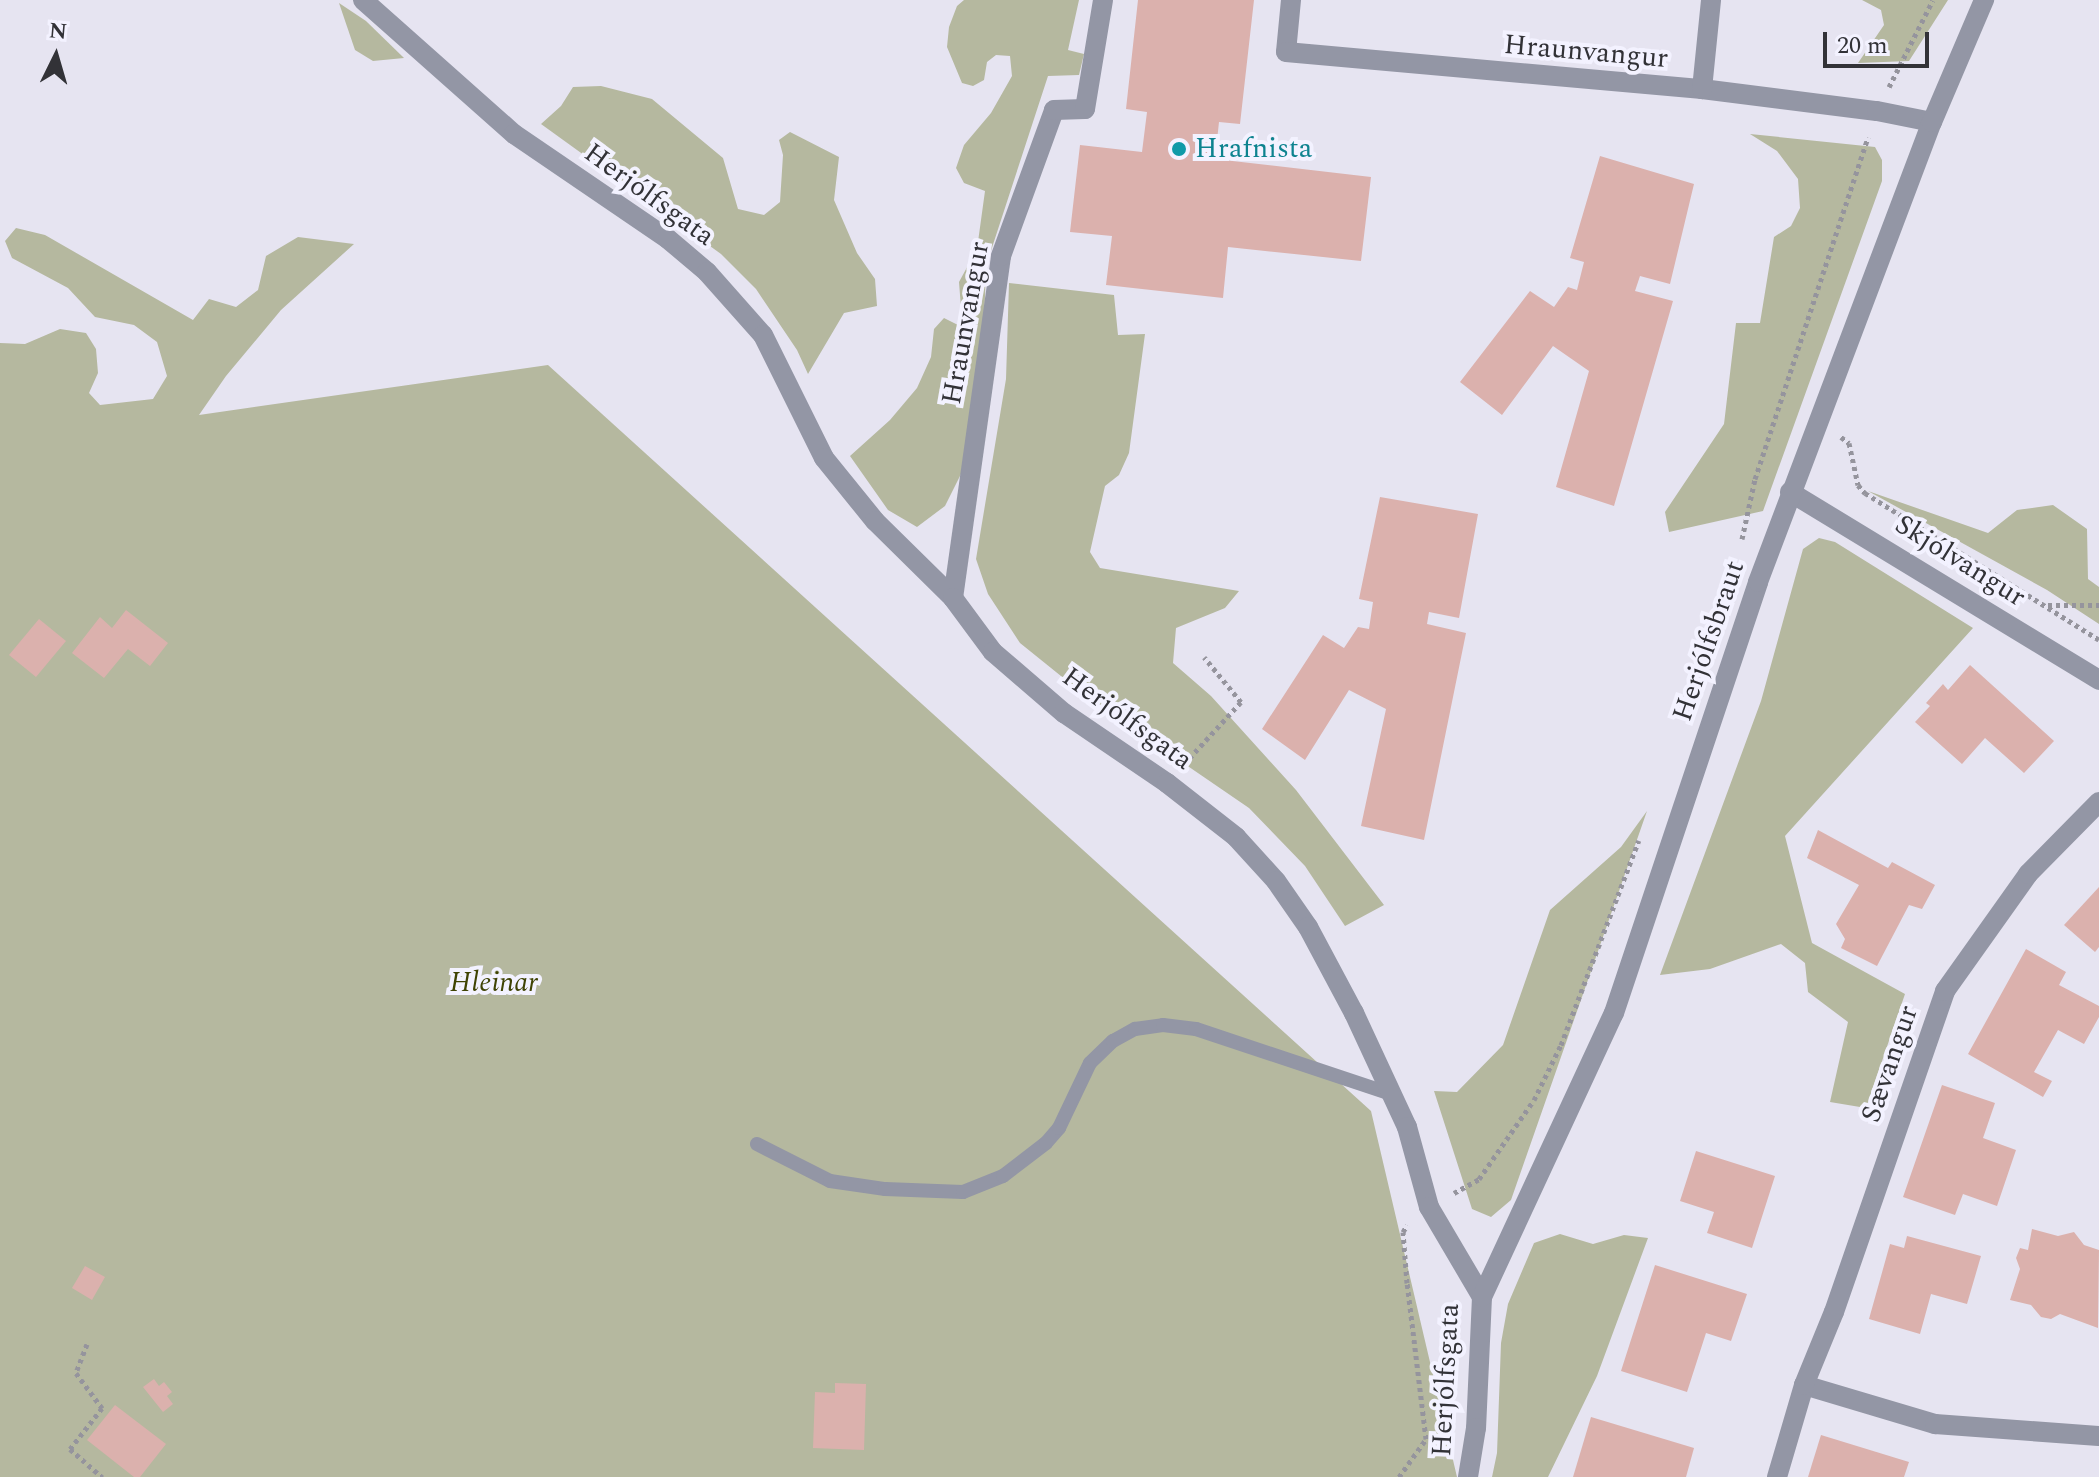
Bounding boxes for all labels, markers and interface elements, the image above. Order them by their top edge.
text: N [48,14,69,49]
north arrow [16,16,96,96]
scale bar [1827,16,1933,66]
street label: Hraunvangur [1502,28,1670,76]
text: 20 m [1837,28,1888,64]
place label: Hrafnista [1195,132,1312,166]
street label: Herjólfsgata [577,136,721,254]
marker: Hrafnista [1170,140,1188,158]
street label: Hraunvangur [935,239,997,407]
street label: Skjólvangur [1889,508,2031,614]
street label: Herjólfsbraut [1666,556,1752,726]
street label: Herjólfsgata [1055,660,1199,778]
park label: Hleinar [450,966,538,1000]
street label: Sævangur [1854,1001,1926,1127]
street label: Herjólfsgata [1425,1303,1467,1457]

